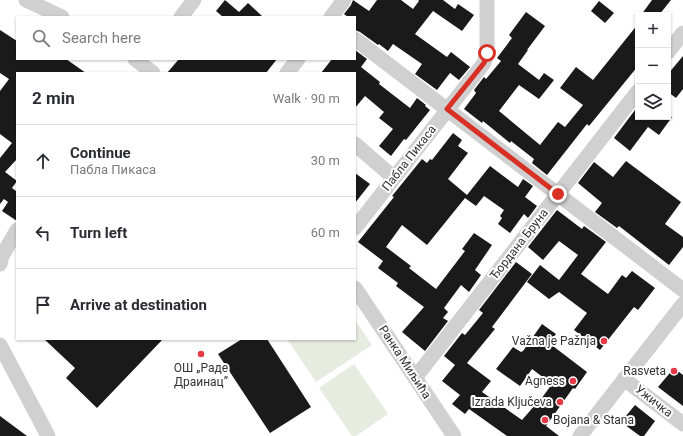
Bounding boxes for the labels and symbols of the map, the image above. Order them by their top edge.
route start [478,44,496,62]
street label: Пабла Пикаса [379,122,439,194]
route end [549,185,567,203]
street label: Ђордана Бруна [487,206,551,282]
street label: Ранка Миљића [376,323,434,401]
place label: Važna je Pažnja [512,334,596,348]
marker: Važna je Pažnja [599,336,609,346]
marker: ОШ „Раде Драинац” [196,349,206,359]
place label: ОШ „Раде Драинац” [174,361,228,389]
place label: Rasveta [623,364,666,378]
marker: Rasveta [669,366,679,376]
place label: Agness [525,374,565,388]
marker: Agness [568,376,578,386]
street label: Ужичка [633,382,675,420]
place label: Izrada Ključeva [471,395,552,409]
marker: Izrada Ključeva [555,397,565,407]
place label: Bojana & Stana [553,413,634,427]
marker: Bojana & Stana [540,415,550,425]

